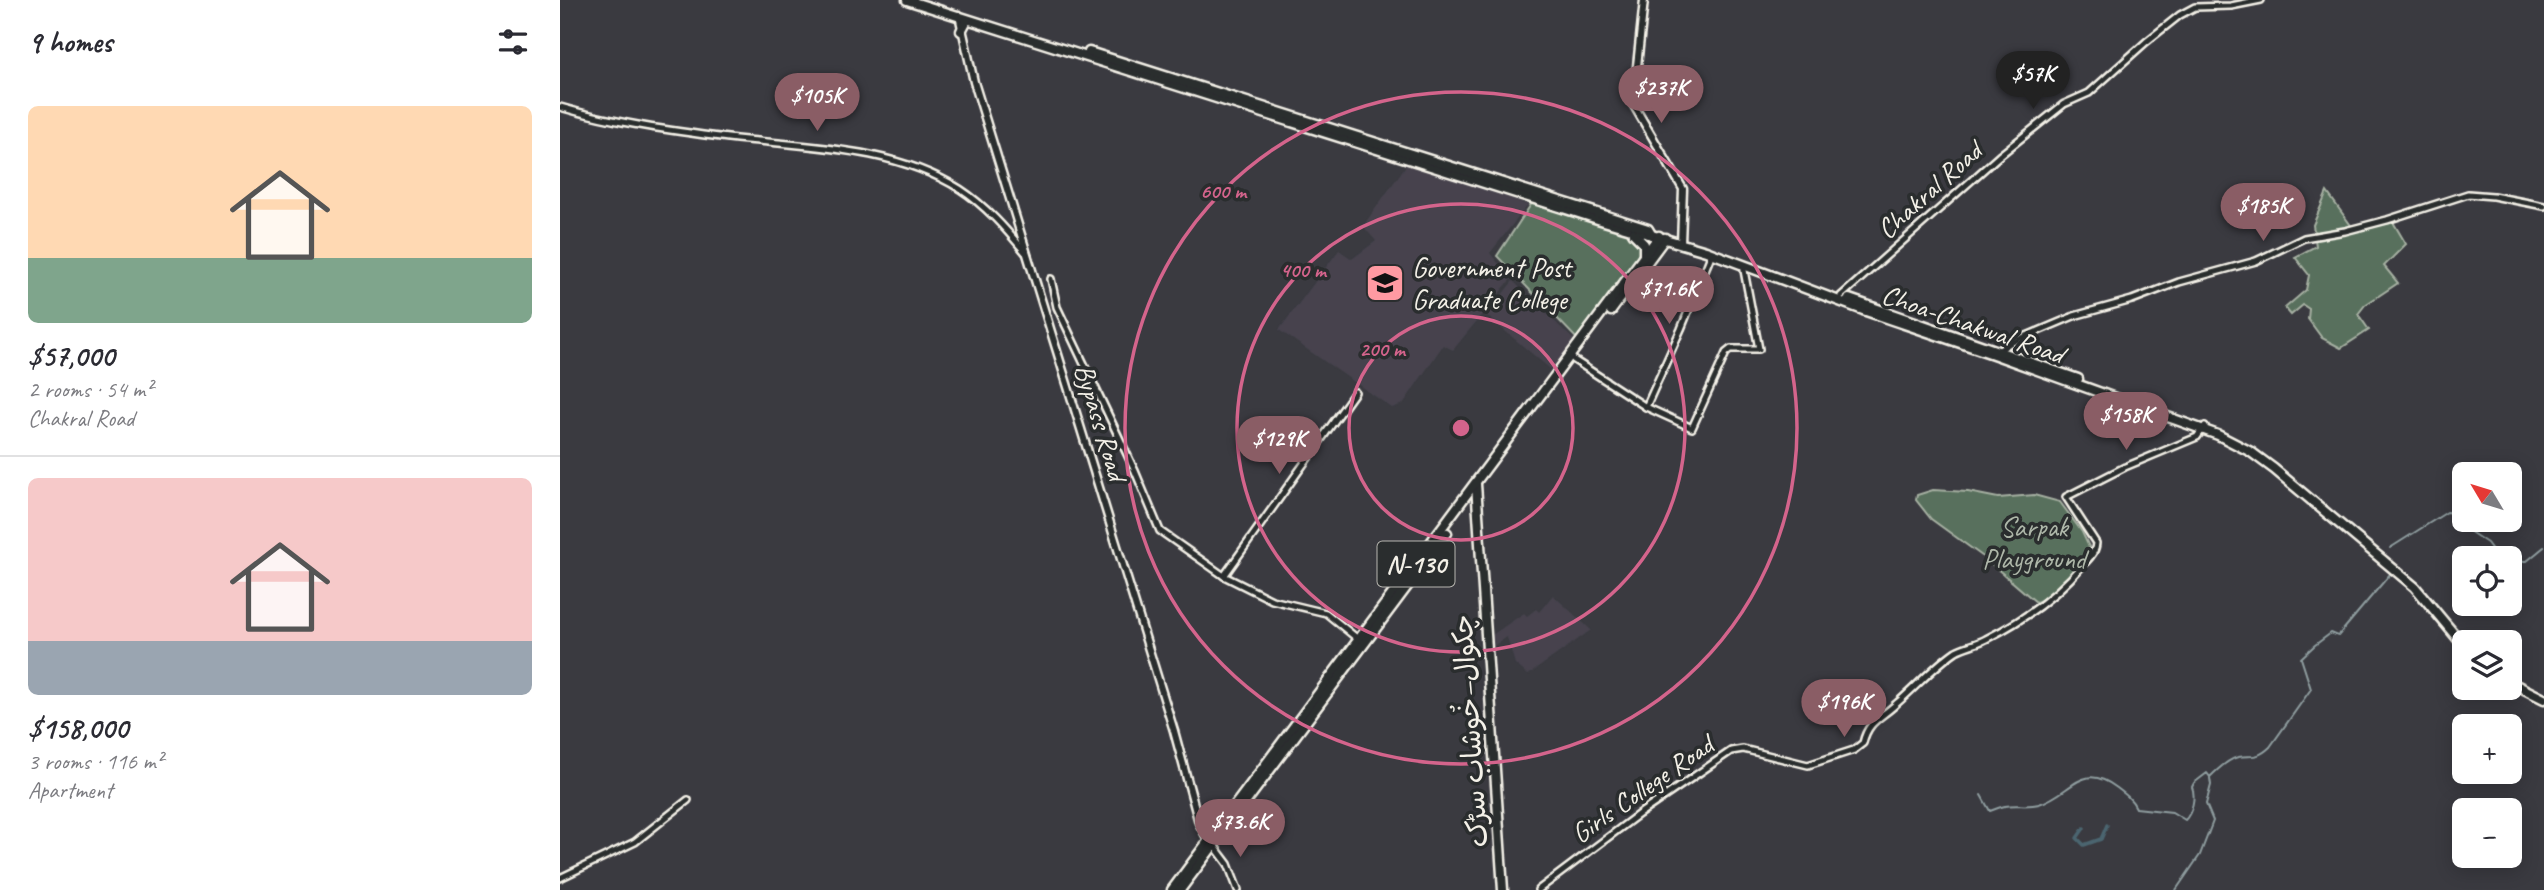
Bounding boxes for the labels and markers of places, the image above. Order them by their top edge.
pin: $57K [1992,52,2074,111]
pin: $237K [1612,66,1710,125]
pin: $105K [768,74,866,133]
pin: $185K [2214,184,2312,243]
place label: Government Post Graduate College [1412,250,1574,317]
school or university icon: Government Post Graduate College [1364,262,1406,304]
pin: $71.6K [1612,266,1726,326]
pin: $158K [2077,392,2175,452]
pin: $129K [1230,416,1328,476]
centre of rings [1449,416,1473,440]
pin: $196K [1795,680,1893,739]
pin: $73.6K [1183,800,1297,859]

